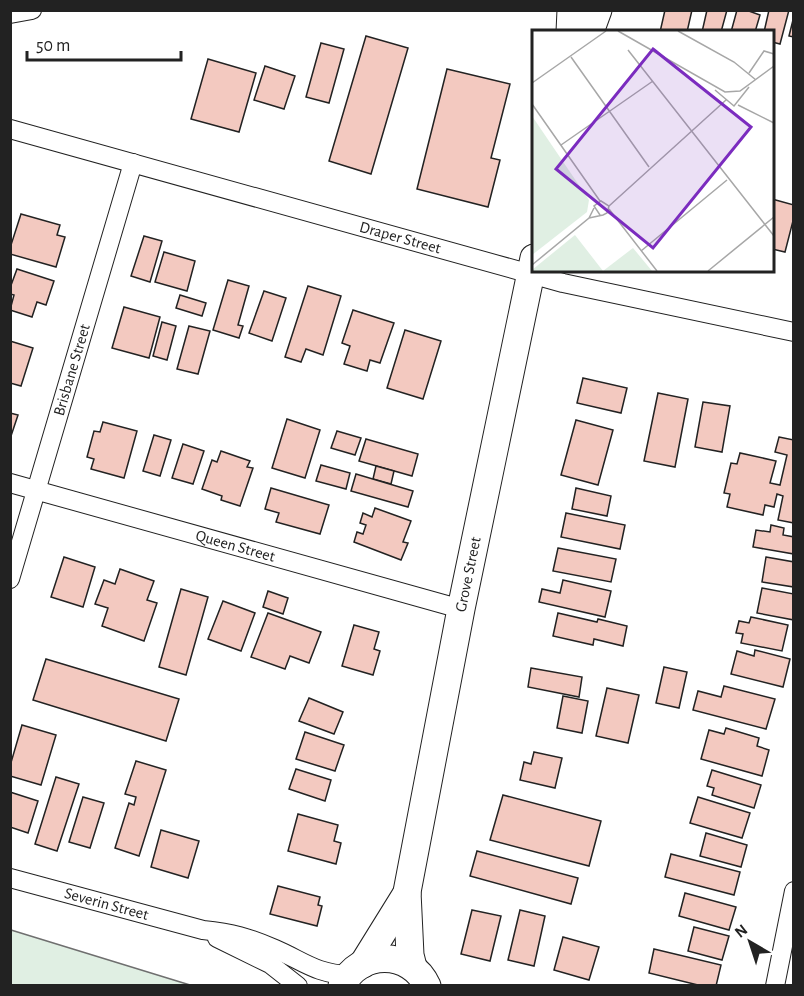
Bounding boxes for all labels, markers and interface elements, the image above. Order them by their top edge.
scale bar [27,24,182,62]
inset map [532,30,774,272]
text: 50 m [36,37,70,55]
street label: Draper Street [358,219,443,257]
street label: Brisbane Street [51,322,93,418]
street label: Queen Street [194,527,277,565]
street label: Grove Street [453,535,484,613]
street label: Severin Street [63,885,150,923]
north arrow [720,912,780,972]
text: N [732,921,751,941]

